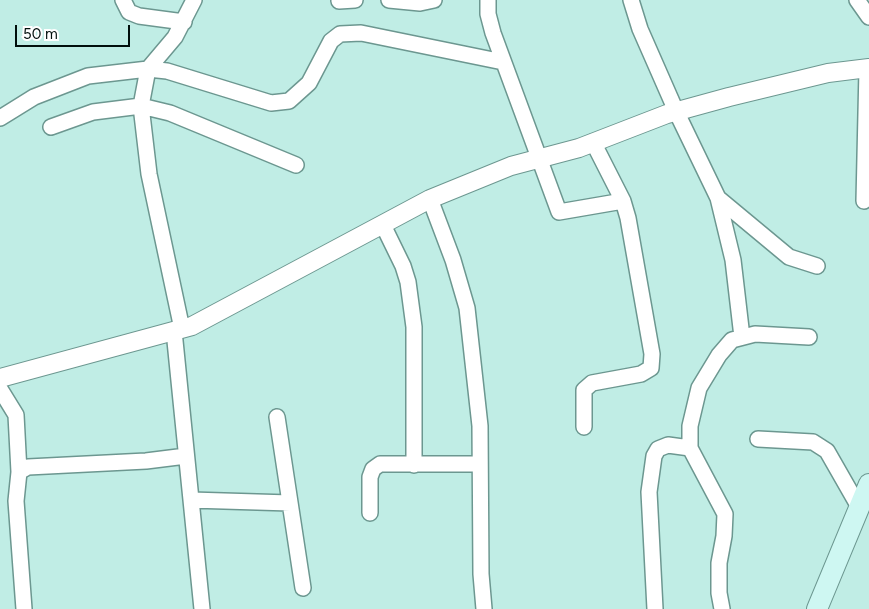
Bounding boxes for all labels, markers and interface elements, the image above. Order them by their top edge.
scale bar [18,15,132,47]
text: 50 m [23,25,58,43]

